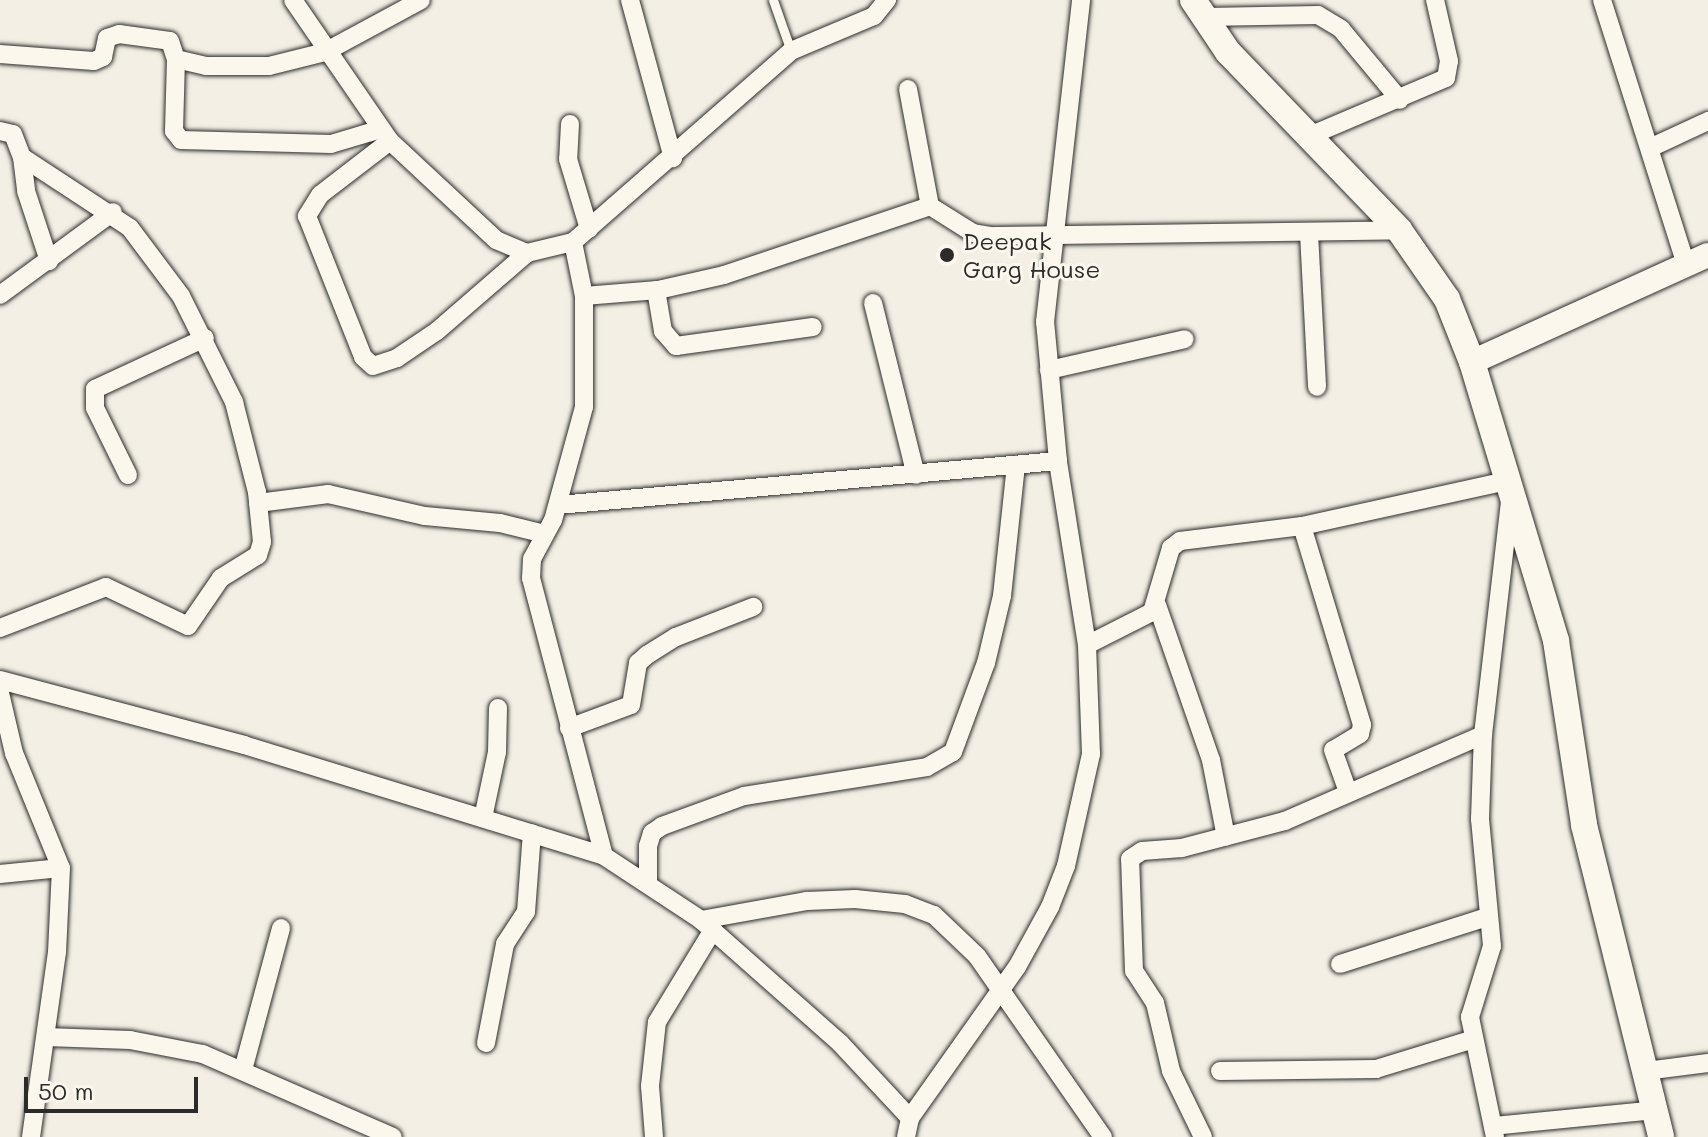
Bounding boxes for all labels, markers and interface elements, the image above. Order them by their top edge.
place label: Deepak Garg House [963,227,1100,283]
marker: Deepak Garg House [938,246,956,264]
scale bar [28,1061,202,1111]
text: 50 m [38,1075,94,1106]

